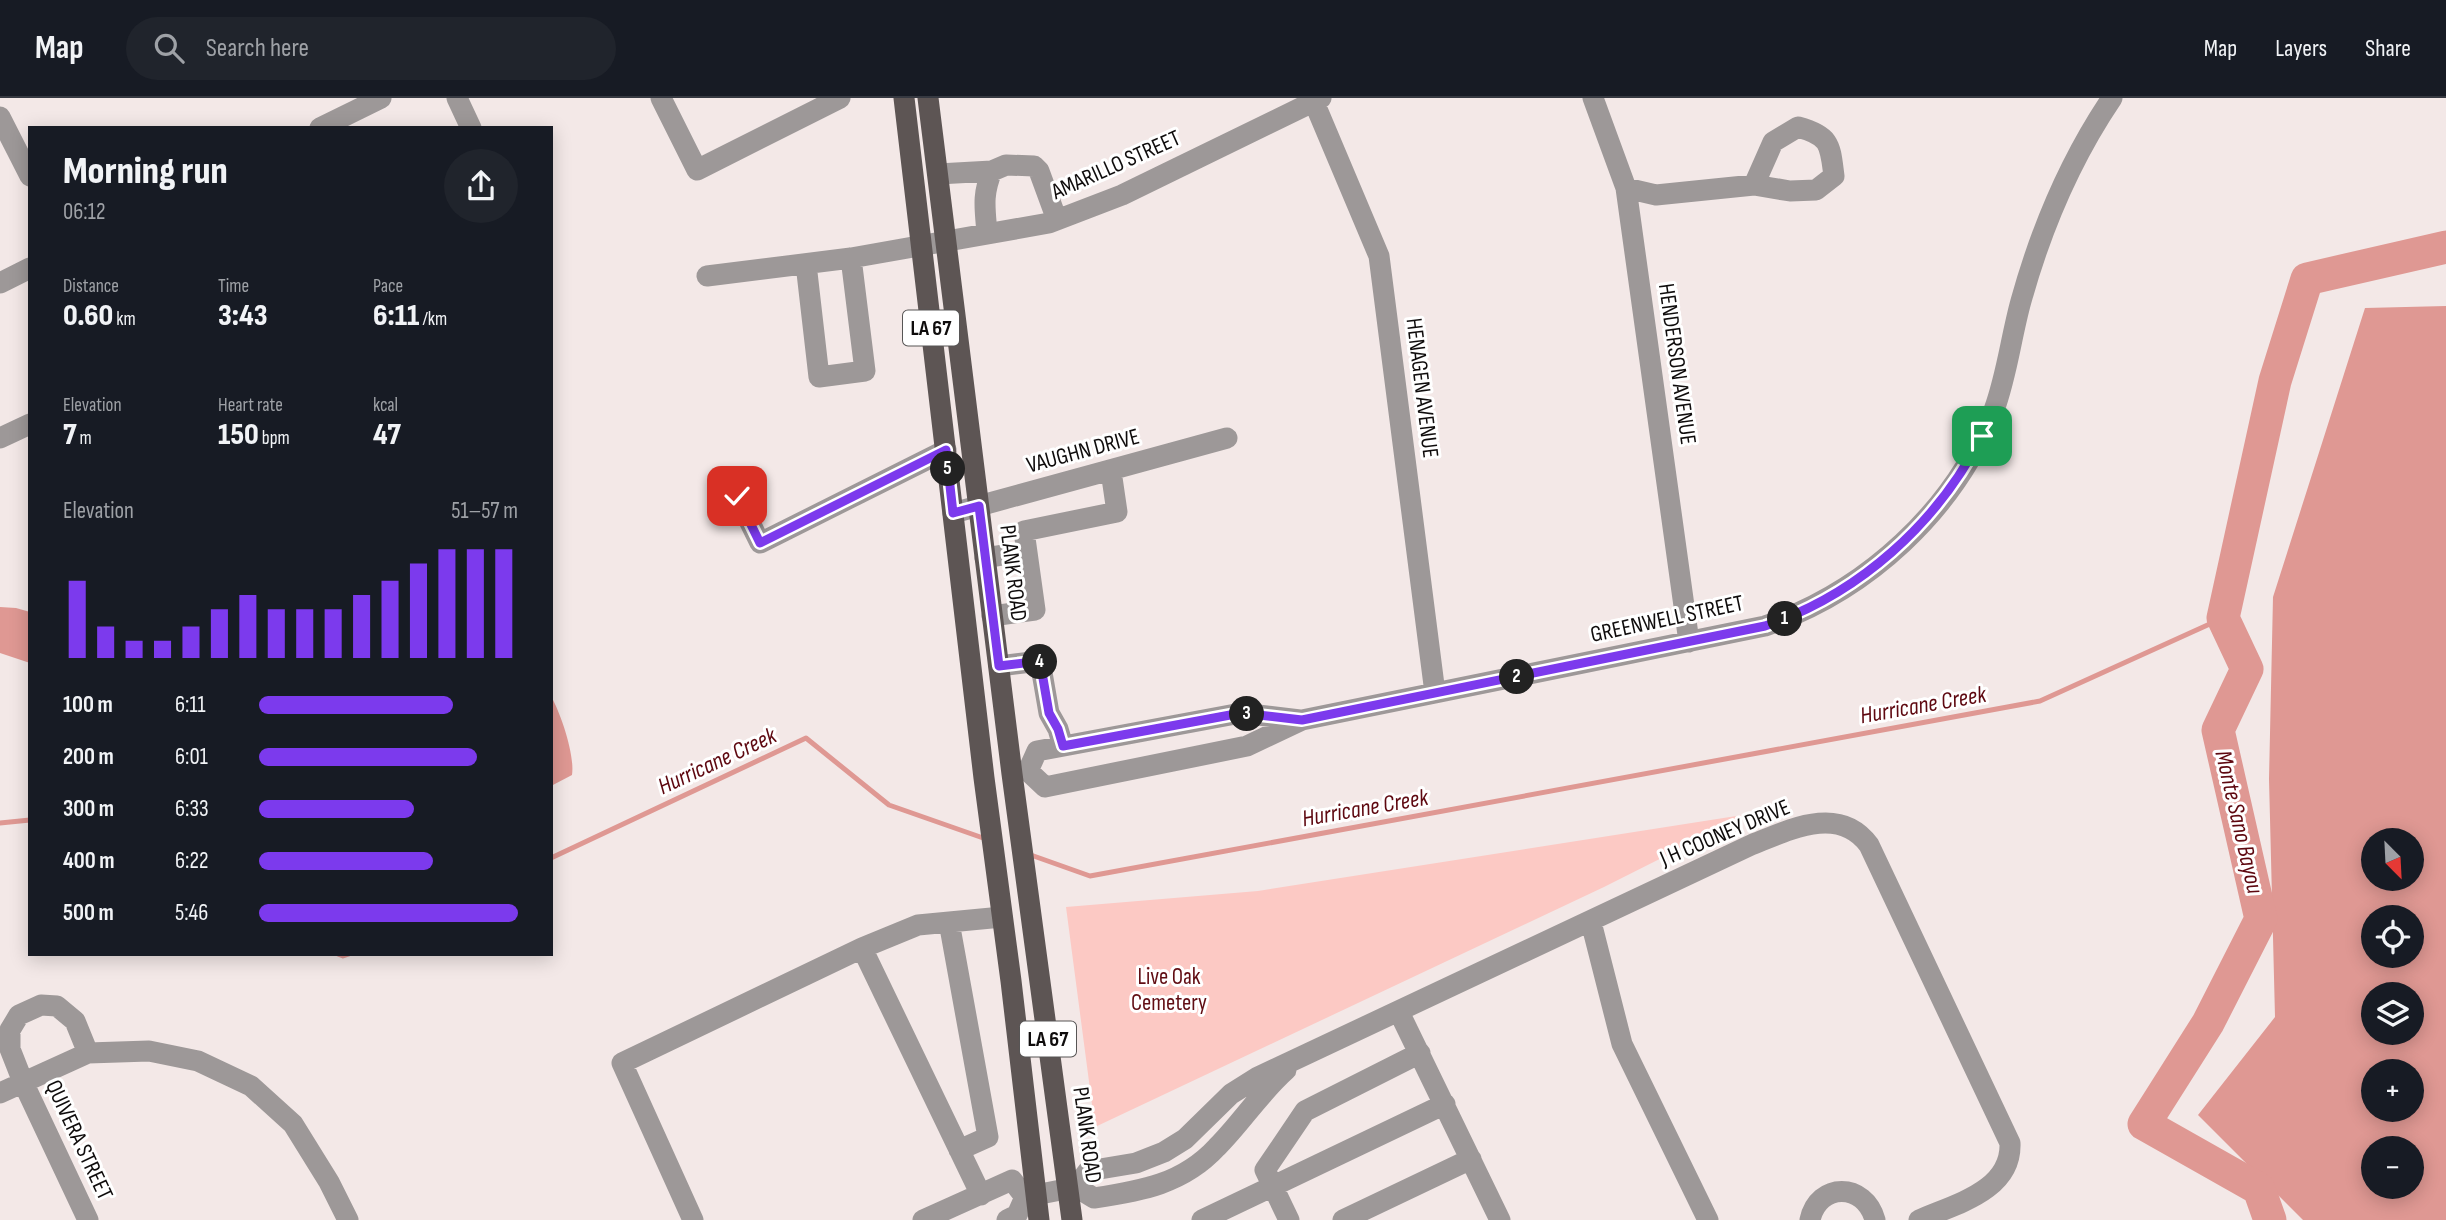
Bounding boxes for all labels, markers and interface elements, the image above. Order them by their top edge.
search box [126,17,616,80]
text: Map [35,28,84,68]
icon: search [150,29,188,67]
text: Search here [206,33,309,64]
text: Map [2204,34,2237,63]
text: Layers [2275,34,2327,63]
text: Share [2365,34,2411,63]
street label: AMARILLO STREET [1046,124,1185,206]
text: Morning run [63,149,228,194]
button: share [444,149,518,223]
text: 06:12 [63,198,105,226]
text: Distance [63,275,119,298]
text: Time [218,275,249,298]
text: Pace [373,275,403,298]
street label: HENDERSON AVENUE [1652,282,1702,446]
text: 0.60 [63,298,113,334]
text: 3:43 [218,298,267,334]
text: 6:11 [373,298,419,334]
text: km [113,308,136,331]
text: /km [419,308,447,331]
road number: LA 67 [903,310,959,345]
street label: HENAGEN AVENUE [1400,317,1444,459]
text: Elevation [63,394,122,417]
text: Heart rate [218,394,283,417]
text: kcal [373,394,398,417]
pin [1952,406,2012,466]
text: 7 [63,417,77,453]
text: 150 [218,417,259,453]
text: 47 [373,417,401,453]
icon: arrive [1963,417,2001,455]
street label: VAUGHN DRIVE [1023,422,1143,480]
text: m [77,427,92,450]
text: bpm [259,427,290,450]
pin: 5 [930,452,965,486]
text: 5 [943,457,952,480]
pin [707,466,767,526]
icon: check [718,477,756,515]
text: Elevation [63,497,134,525]
text: 51–57 m [451,497,518,525]
street label: PLANK ROAD [993,523,1033,623]
street label: GREENWELL STREET [1588,589,1746,649]
pin: 1 [1768,602,1802,636]
text: 1 [1781,607,1788,630]
pin: 4 [1023,644,1058,680]
text: 4 [1035,650,1044,673]
pin: 2 [1500,660,1534,694]
text: 2 [1512,665,1521,688]
water label: Hurricane Creek [1858,679,1989,730]
text: 100 m [63,691,113,719]
text: 6:11 [175,691,206,719]
pin: 3 [1230,696,1264,732]
text: 3 [1242,702,1251,725]
water label: Hurricane Creek [653,721,782,801]
text: 200 m [63,743,114,771]
text: 6:01 [175,743,208,771]
water label: Monte Sano Bayou [2208,748,2270,897]
water label: Hurricane Creek [1300,782,1431,833]
street label: J H COONEY DRIVE [1655,793,1794,873]
text: 300 m [63,795,114,823]
text: 6:33 [175,795,209,823]
north arrow [2361,828,2424,891]
map controls [2361,828,2424,1199]
text: 400 m [63,847,114,875]
text: 6:22 [175,847,208,875]
text: 500 m [63,899,114,927]
text: 5:46 [175,899,208,927]
button: locate [2361,905,2424,968]
park label: Live Oak Cemetery [1131,963,1207,1017]
button: layers [2361,982,2424,1045]
road number: LA 67 [1020,1021,1076,1056]
button: + [2361,1059,2424,1122]
street label: QUIVERA STREET [39,1076,119,1204]
street label: PLANK ROAD [1066,1085,1108,1185]
button: − [2361,1136,2424,1199]

